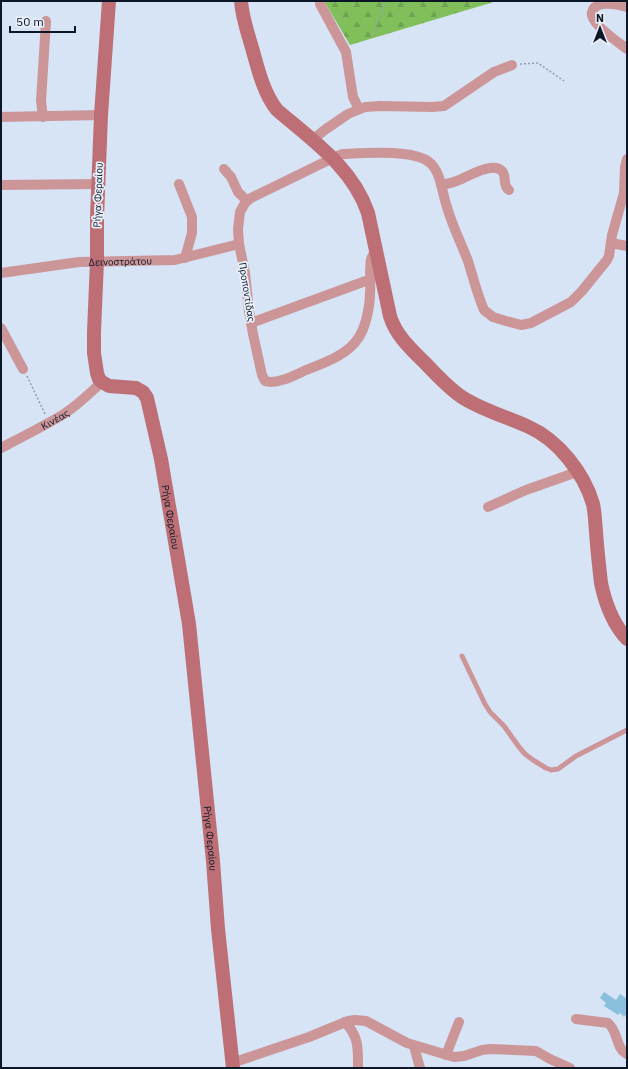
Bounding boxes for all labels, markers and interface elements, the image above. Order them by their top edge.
scale bar [10,8,75,34]
north arrow [580,8,620,48]
text: N [596,11,604,25]
text: 50 m [16,14,44,29]
street label: Ρήγα Φεραίου [90,162,106,228]
street label: Δεινοστράτου [88,254,152,268]
street label: Προποντίδας [236,262,258,323]
street label: Κινέας [39,406,72,432]
street label: Ρήγα Φεραίου [159,484,183,550]
street label: Ρήγα Φεραίου [201,805,220,871]

